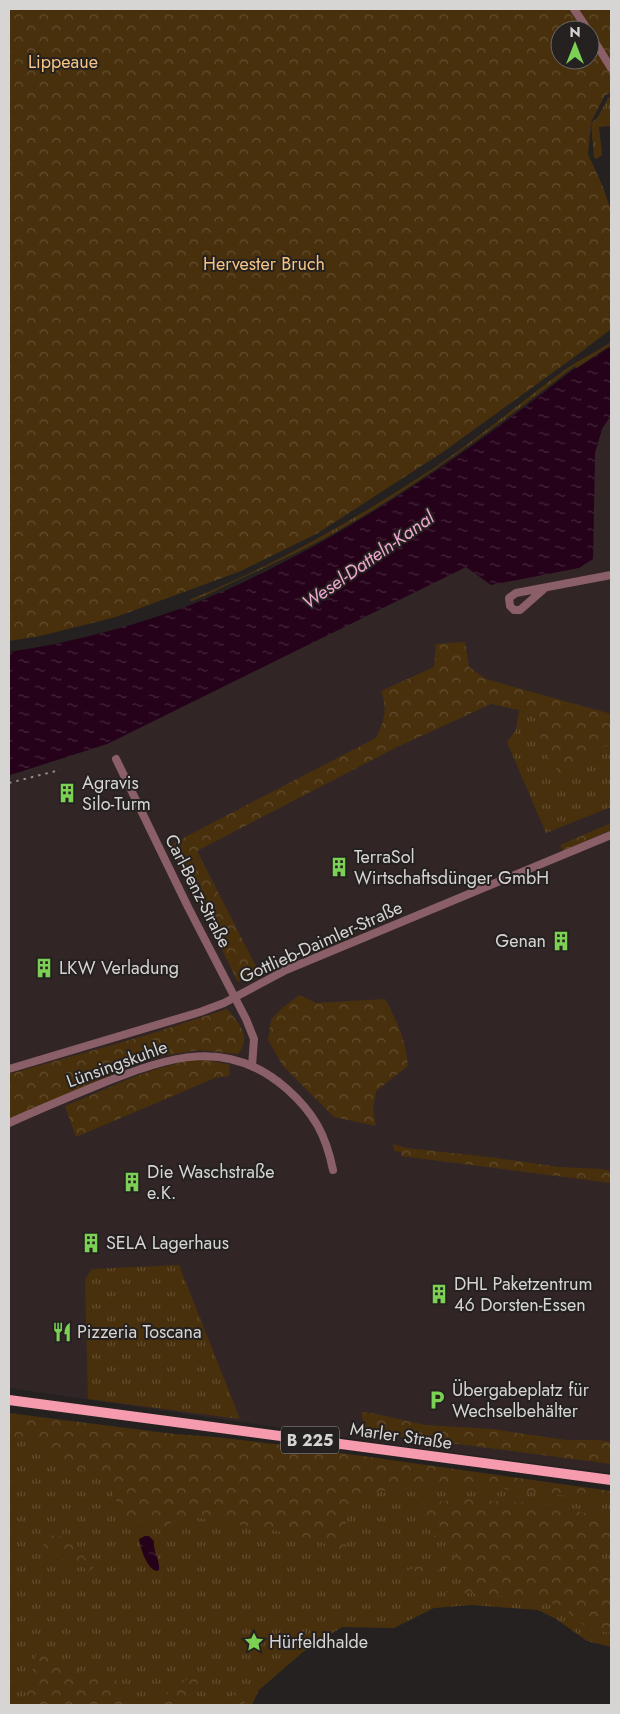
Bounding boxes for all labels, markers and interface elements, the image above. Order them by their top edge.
north arrow [550,20,600,70]
text: N [569,22,581,42]
park label: Lippeaue [28,49,98,75]
park label: Hervester Bruch [203,251,325,277]
water label: Wesel-Datteln-Kanal [296,504,440,616]
place label: Agravis Silo-Turm [82,770,151,817]
building icon: Agravis Silo-Turm [56,782,78,804]
street label: Carl-Benz-Straße [158,830,238,952]
place label: TerraSol Wirtschaftsdünger GmbH [354,844,549,891]
building icon: TerraSol Wirtschaftsdünger GmbH [328,856,350,878]
street label: Gottlieb-Daimler-Straße [235,894,407,990]
place label: Genan [495,928,546,954]
building icon: Genan [550,930,572,952]
place label: LKW Verladung [59,955,179,981]
building icon: LKW Verladung [33,957,55,979]
street label: Lünsingskuhle [63,1034,171,1094]
place label: Die Waschstraße e.K. [147,1159,274,1206]
building icon: Die Waschstraße e.K. [121,1171,143,1193]
place label: SELA Lagerhaus [106,1230,229,1256]
building icon: SELA Lagerhaus [80,1232,102,1254]
place label: DHL Paketzentrum 46 Dorsten-Essen [454,1271,593,1318]
building icon: DHL Paketzentrum 46 Dorsten-Essen [428,1283,450,1305]
place label: Pizzeria Toscana [77,1319,202,1345]
restaurant icon: Pizzeria Toscana [51,1321,73,1343]
place label: Übergabeplatz für Wechselbehälter [452,1377,590,1424]
parking icon: Übergabeplatz für Wechselbehälter [426,1389,448,1411]
street label: Marler Straße [348,1416,454,1456]
road number: B 225 [281,1426,339,1454]
place label: Hürfeldhalde [269,1629,368,1655]
place icon: Hürfeldhalde [243,1631,265,1653]

